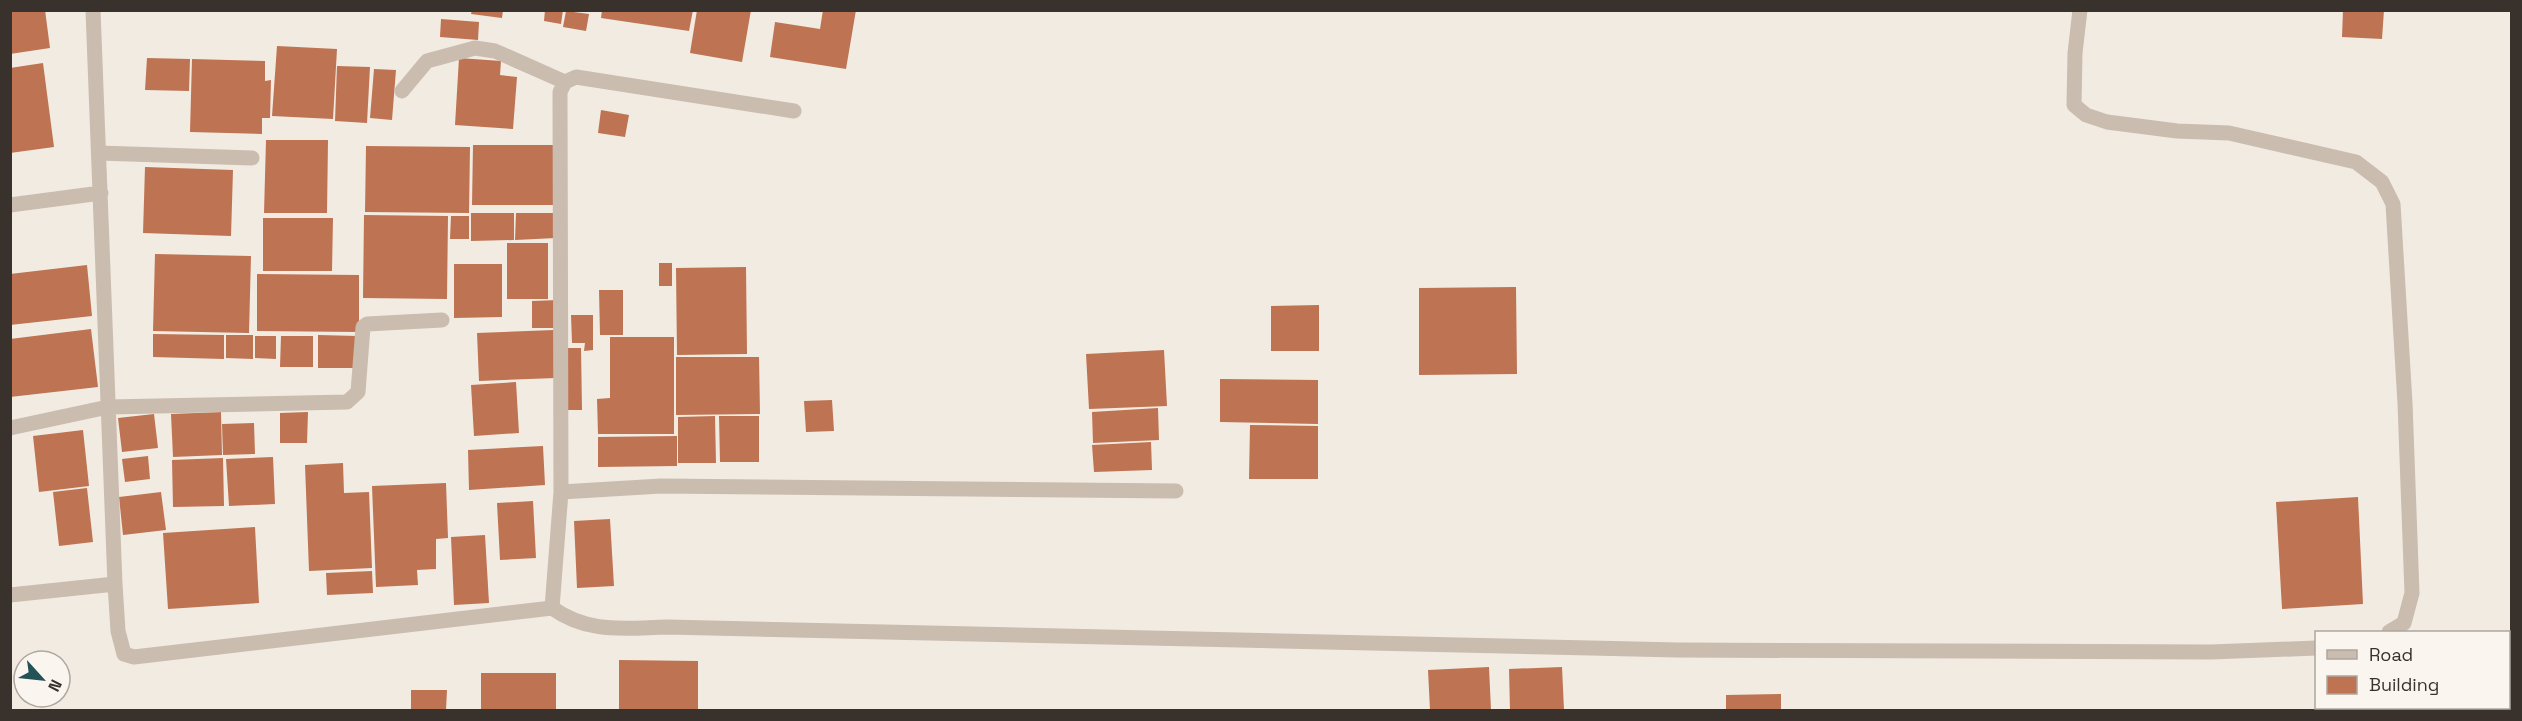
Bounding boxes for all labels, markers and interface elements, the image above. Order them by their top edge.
legend [2315,631,2510,709]
text: Road [2369,643,2413,666]
north arrow [12,649,72,709]
text: Building [2369,673,2439,696]
text: N [43,676,67,695]

